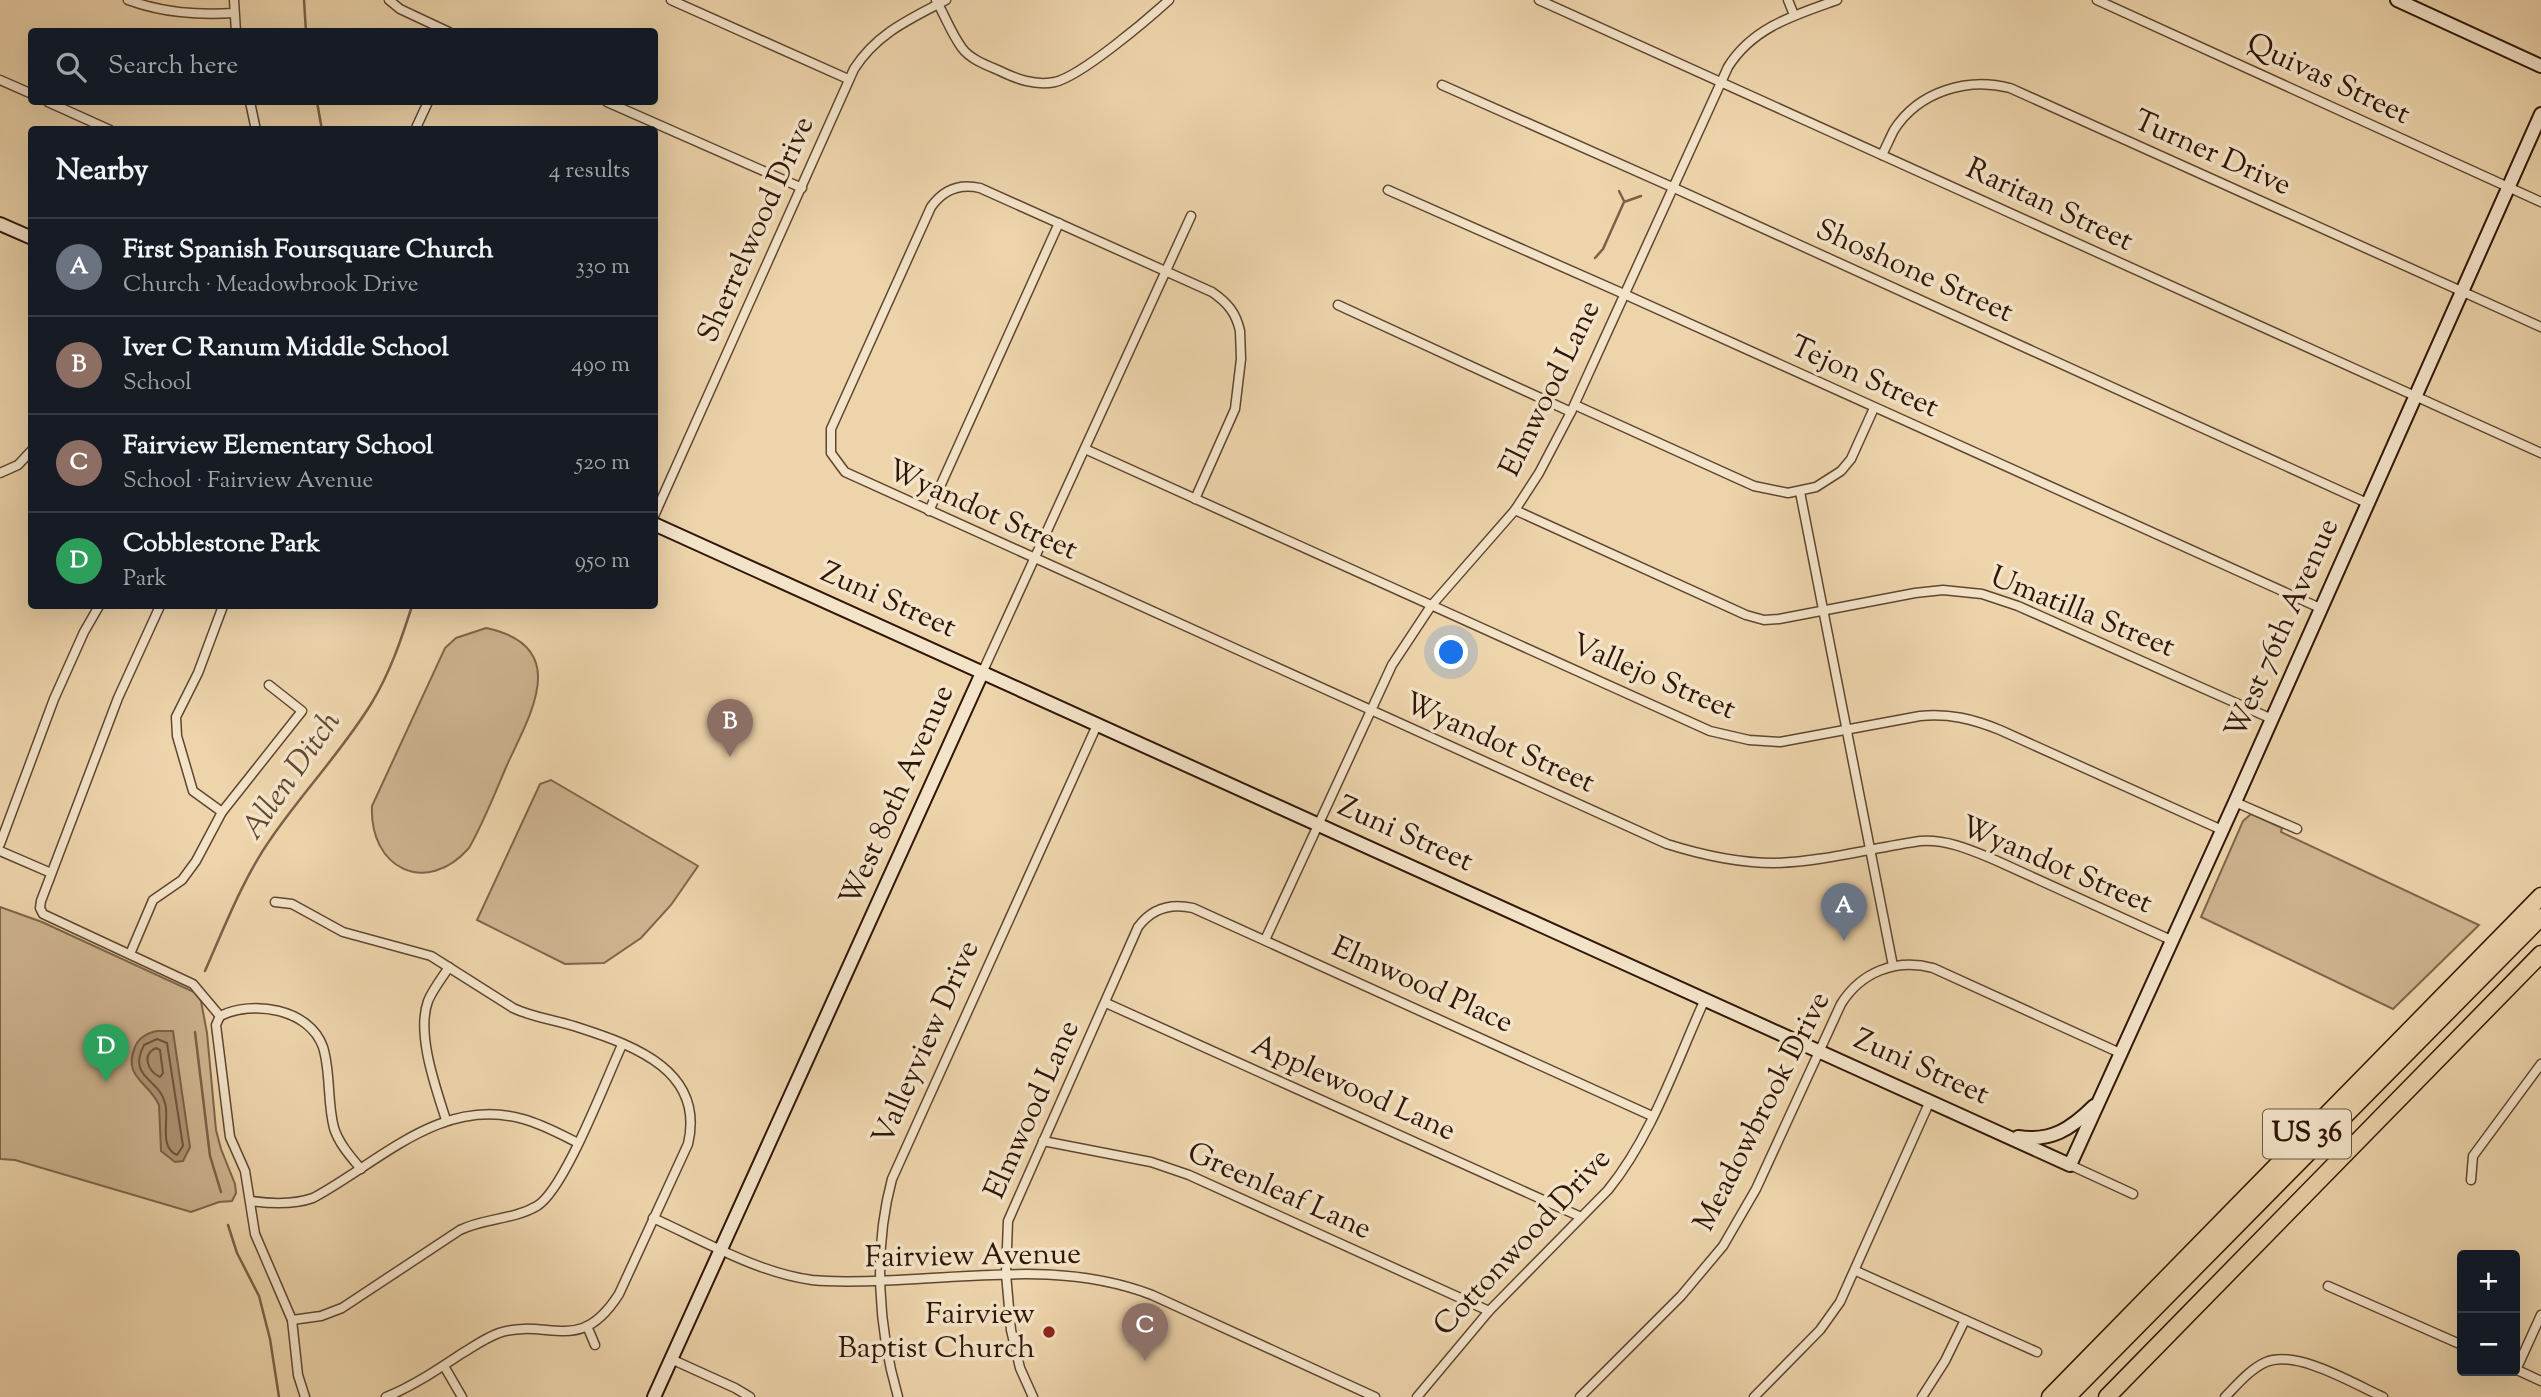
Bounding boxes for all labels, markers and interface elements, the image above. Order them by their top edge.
street label: Quivas Street [2239,23,2417,137]
search box [28,28,658,105]
icon: search [52,48,90,86]
text: Search here [108,48,238,85]
street label: Turner Drive [2126,100,2298,208]
street label: Sherrelwood Drive [688,110,826,350]
street label: Raritan Street [1958,148,2140,264]
text: Nearby [56,150,148,193]
text: 4 results [549,155,630,188]
street label: Shoshone Street [1808,209,2020,335]
text: First Spanish Foursquare Church [123,232,493,269]
text: A [70,251,88,284]
text: 330 m [576,251,630,284]
text: Church · Meadowbrook Drive [123,269,419,302]
street label: Elmwood Lane [1490,294,1612,484]
street label: Tejon Street [1783,326,1945,430]
text: Iver C Ranum Middle School [123,330,449,367]
text: B [72,349,86,382]
text: 490 m [571,349,630,382]
text: School [123,367,192,400]
text: Fairview Elementary School [123,428,433,465]
text: C [70,447,88,480]
text: 520 m [575,447,630,480]
street label: Wyandot Street [880,450,1084,572]
text: School · Fairview Avenue [123,465,373,498]
street label: West 76th Avenue [2215,512,2351,746]
text: Cobblestone Park [123,526,320,563]
text: D [70,545,88,578]
text: 950 m [575,545,630,578]
street label: Zuni Street [813,552,963,650]
street label: Umatilla Street [1983,556,2181,670]
text: Park [123,563,167,596]
street label: Vallejo Street [1564,624,1742,732]
your location [1434,635,1468,669]
street label: West 80th Avenue [830,679,966,913]
street label: Wyandot Street [1397,683,1601,805]
pin: B [707,699,753,757]
water label: Allen Ditch [231,702,354,850]
street label: Zuni Street [1330,786,1480,884]
street label: Wyandot Street [1953,806,2159,926]
pin: A [1821,883,1867,941]
street label: Elmwood Place [1324,927,1520,1045]
street label: Valleyview Drive [863,934,991,1152]
street label: Meadowbrook Drive [1684,985,1842,1239]
street label: Elmwood Lane [974,1014,1092,1206]
street label: Zuni Street [1846,1019,1996,1117]
pin: D [83,1024,129,1082]
street label: Applewood Lane [1244,1025,1462,1153]
road number: US 36 [2263,1110,2351,1158]
street label: Greenleaf Lane [1180,1132,1378,1252]
street label: Cottonwood Drive [1424,1139,1622,1347]
street label: Fairview Avenue [865,1234,1081,1280]
map controls [2457,1250,2520,1376]
button: + [2457,1250,2520,1313]
place label: Fairview Baptist Church [838,1294,1035,1371]
pin: C [1122,1303,1168,1361]
button: − [2457,1313,2520,1376]
marker: Fairview Baptist Church [1041,1324,1057,1340]

